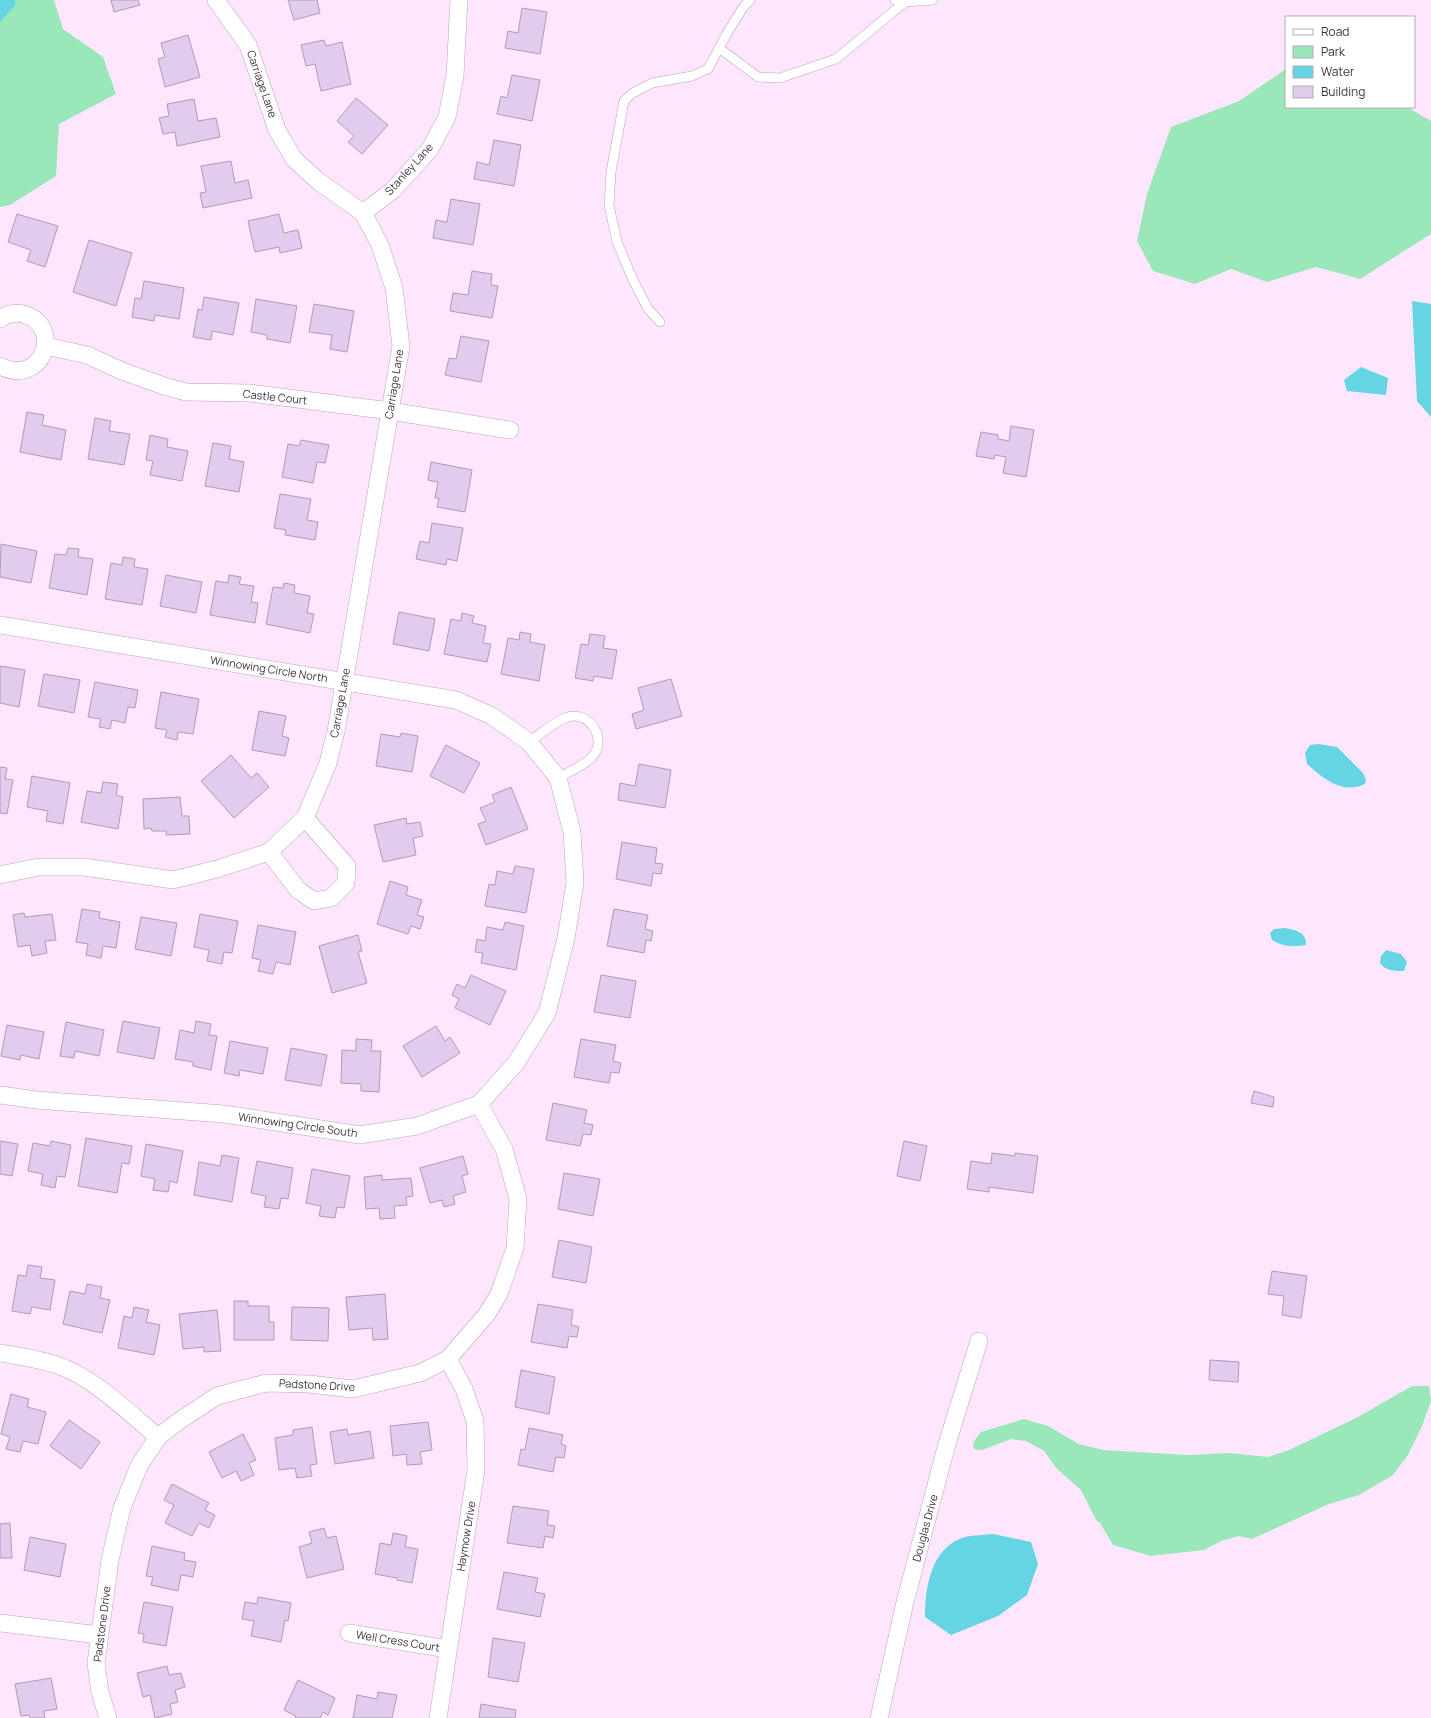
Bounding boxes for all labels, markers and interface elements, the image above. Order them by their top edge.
legend [1285,16,1415,108]
text: Road [1321,23,1349,40]
text: Park [1321,43,1346,60]
street label: Carriage Lane [244,48,281,120]
text: Water [1321,63,1355,80]
text: Building [1321,83,1365,100]
street label: Stanley Lane [381,139,436,198]
street label: Carriage Lane [381,347,407,420]
street label: Castle Court [242,386,308,407]
street label: Winnowing Circle North [209,652,329,685]
street label: Carriage Lane [326,666,353,739]
street label: Winnowing Circle South [237,1109,359,1140]
street label: Padstone Drive [279,1375,356,1394]
street label: Douglas Drive [908,1492,941,1563]
street label: Haymow Drive [453,1499,479,1572]
street label: Padstone Drive [89,1585,114,1663]
street label: Well Cress Court [355,1626,441,1655]

